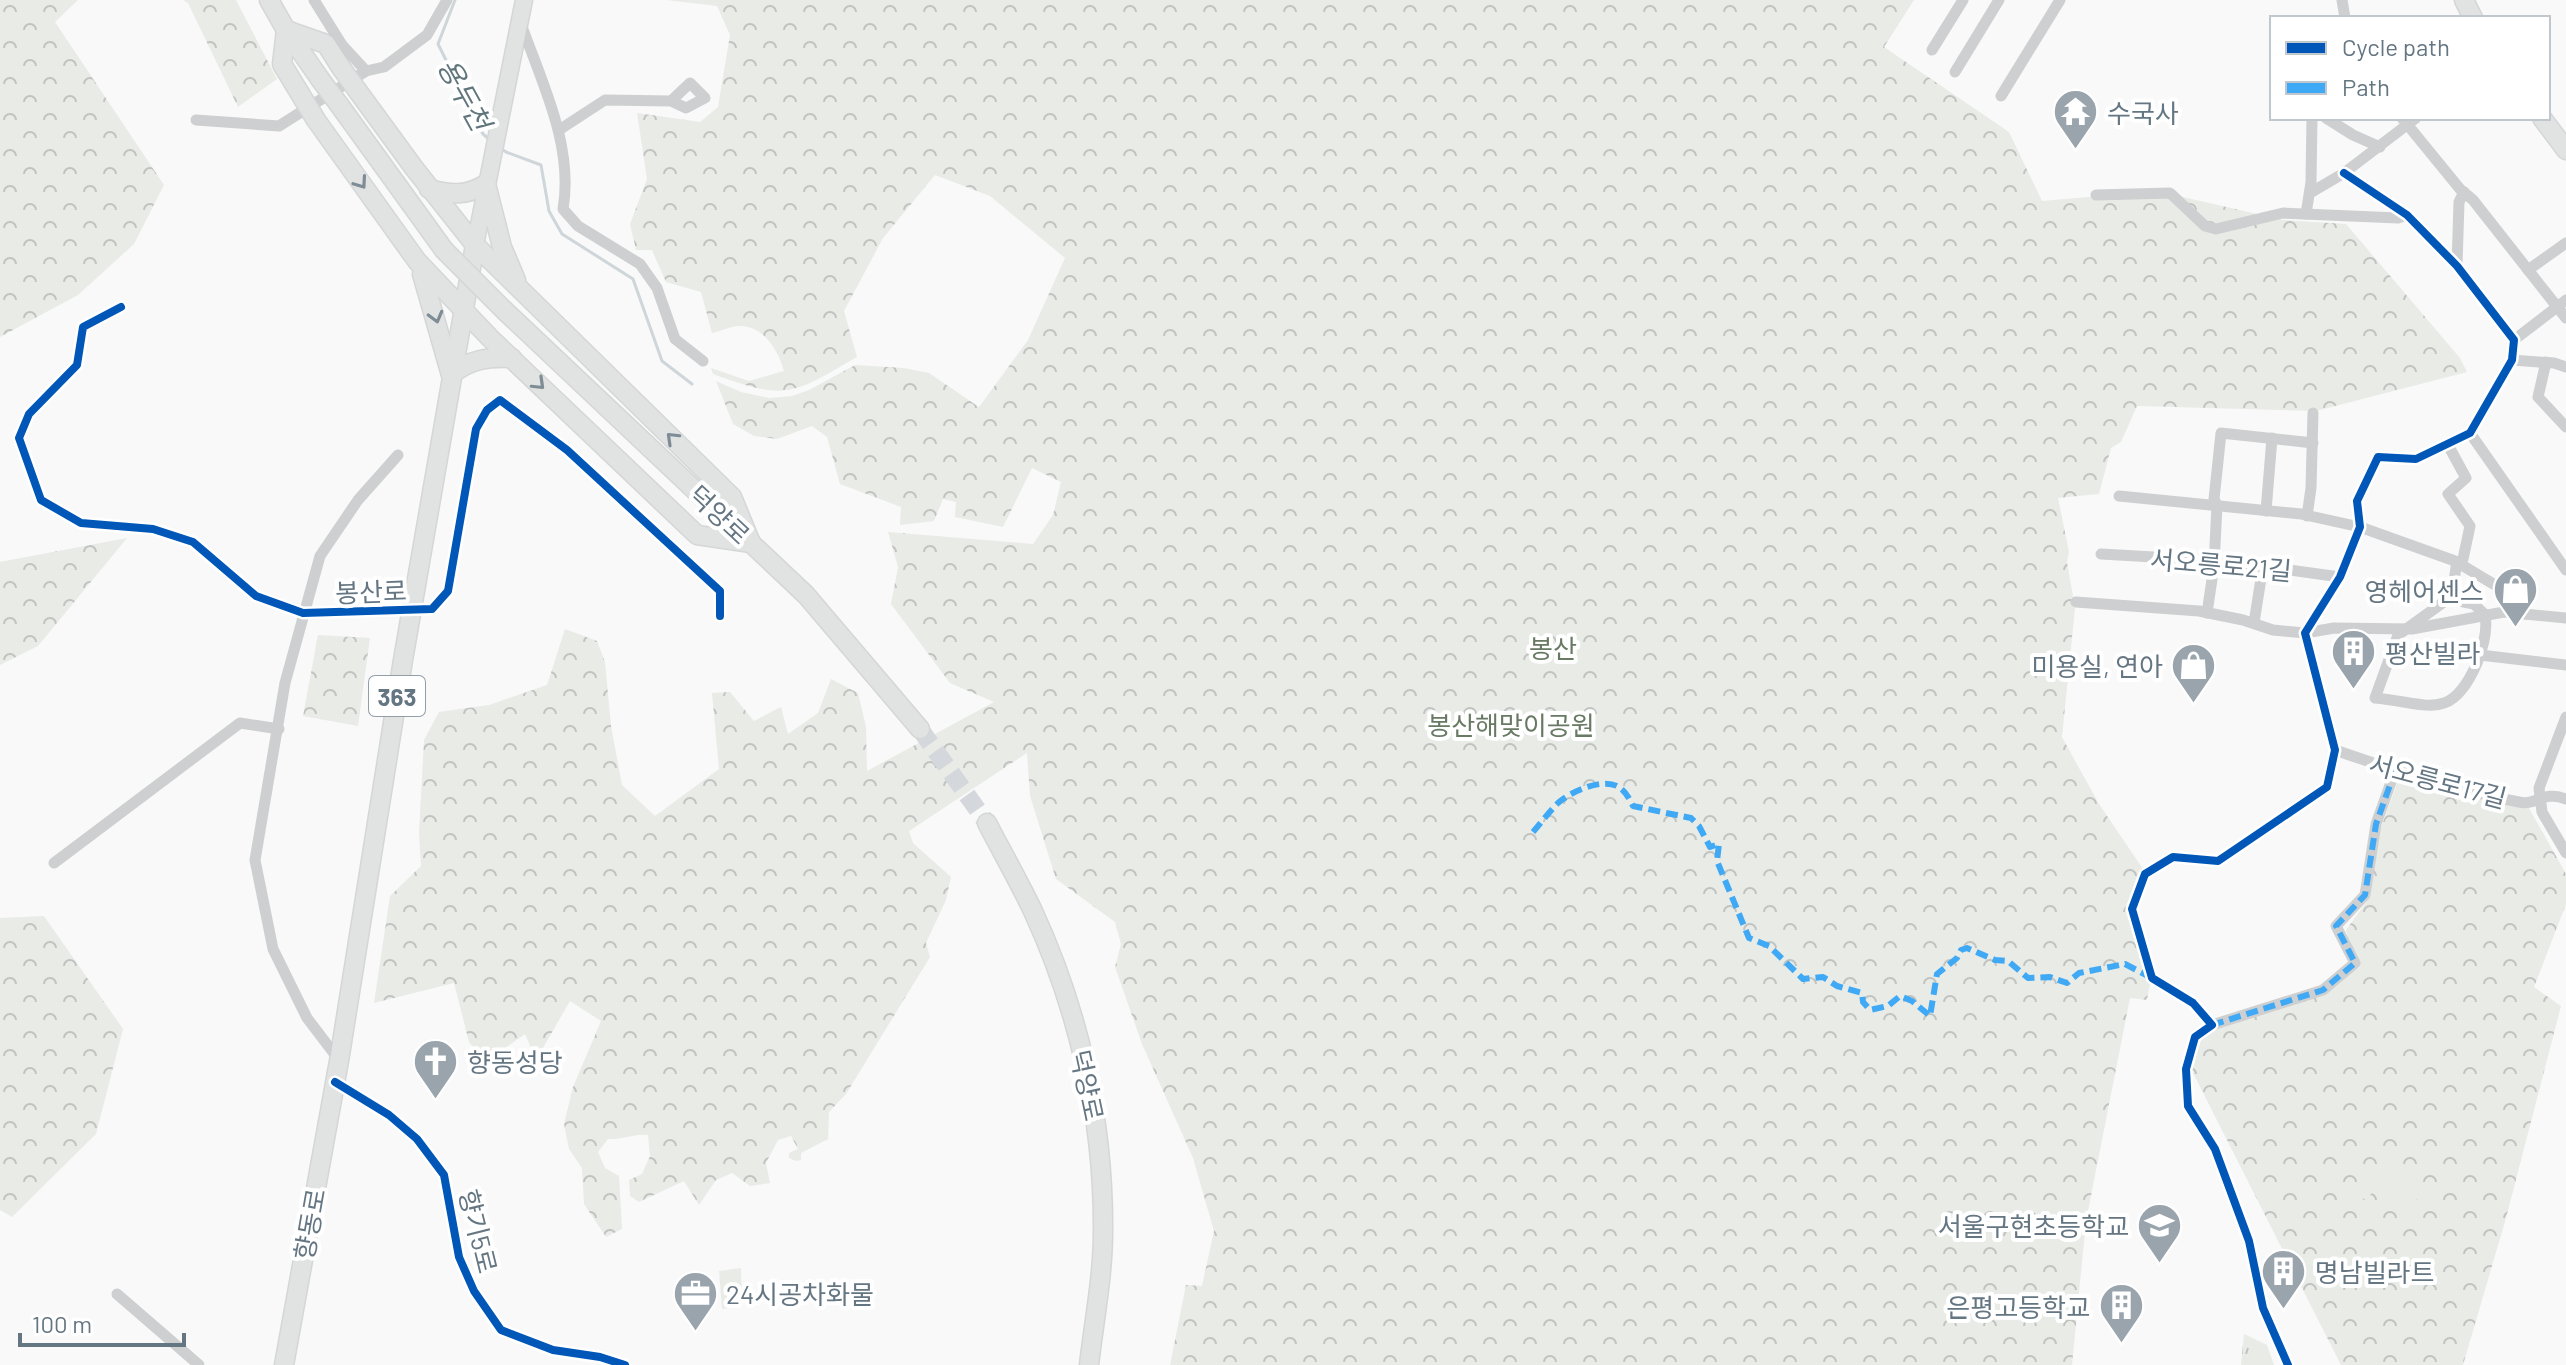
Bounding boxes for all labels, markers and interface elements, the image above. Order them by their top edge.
legend [2270,16,2550,120]
text: Cycle path [2342,32,2450,61]
water label: 용두천 [431,52,500,139]
text: Path [2342,72,2390,101]
temple icon: 수국사 [2052,88,2100,151]
place label: 수국사 [2107,97,2179,128]
one-way arrow [351,175,366,189]
one-way arrow [427,310,444,323]
one-way arrow [530,375,545,389]
one-way arrow [667,433,681,448]
street label: 덕양로 [683,478,757,550]
street label: 서오릉로21길 [2149,542,2293,586]
shop icon: 영헤어센스 [2491,566,2539,629]
street label: 봉산로 [335,574,407,608]
place label: 영헤어센스 [2364,575,2484,606]
building icon: 평산빌라 [2330,628,2378,691]
park label: 봉산 [1529,632,1577,663]
place label: 평산빌라 [2385,637,2481,668]
shop icon: 미용실, 연아 [2170,641,2218,704]
place label: 미용실, 연아 [2031,650,2163,681]
road number: 363 [369,676,425,716]
park label: 봉산해맞이공원 [1427,709,1595,740]
street label: 서오릉로17길 [2366,747,2510,813]
church icon: 향동성당 [412,1037,460,1100]
place label: 향동성당 [467,1046,563,1077]
street label: 덕양로 [1065,1047,1111,1123]
street label: 향동로 [288,1186,330,1262]
street label: 향기5로 [454,1186,504,1276]
school or university icon: 서울구현초등학교 [2136,1201,2184,1264]
place label: 서울구현초등학교 [1938,1210,2129,1241]
building icon: 명남빌라트 [2260,1247,2308,1310]
place label: 명남빌라트 [2315,1256,2435,1287]
office icon: 24시공차화물 [671,1269,719,1332]
place label: 24시공차화물 [726,1278,874,1309]
building icon: 은평고등학교 [2097,1282,2145,1345]
place label: 은평고등학교 [1946,1291,2090,1322]
scale bar [20,1297,184,1347]
text: 100 m [32,1309,92,1338]

